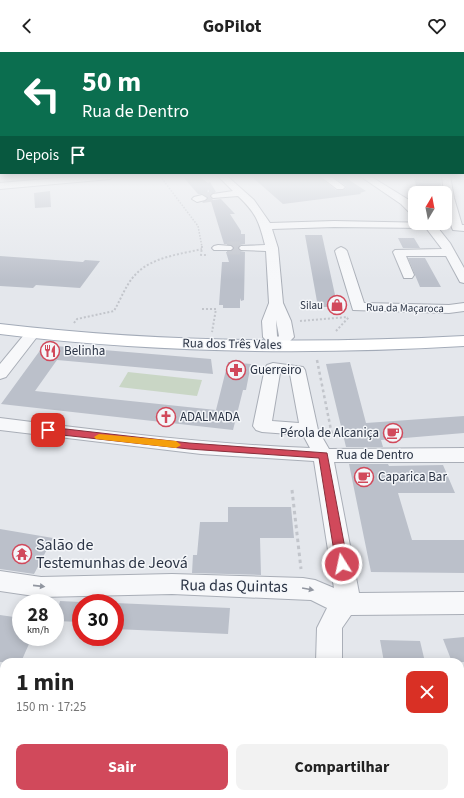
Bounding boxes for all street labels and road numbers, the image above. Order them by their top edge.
street label: Rua da Maçaroca [366,300,444,316]
street label: Rua dos Três Vales [182,334,282,354]
street label: Rua de Dentro [336,446,414,464]
street label: Rua das Quintas [180,574,288,598]

